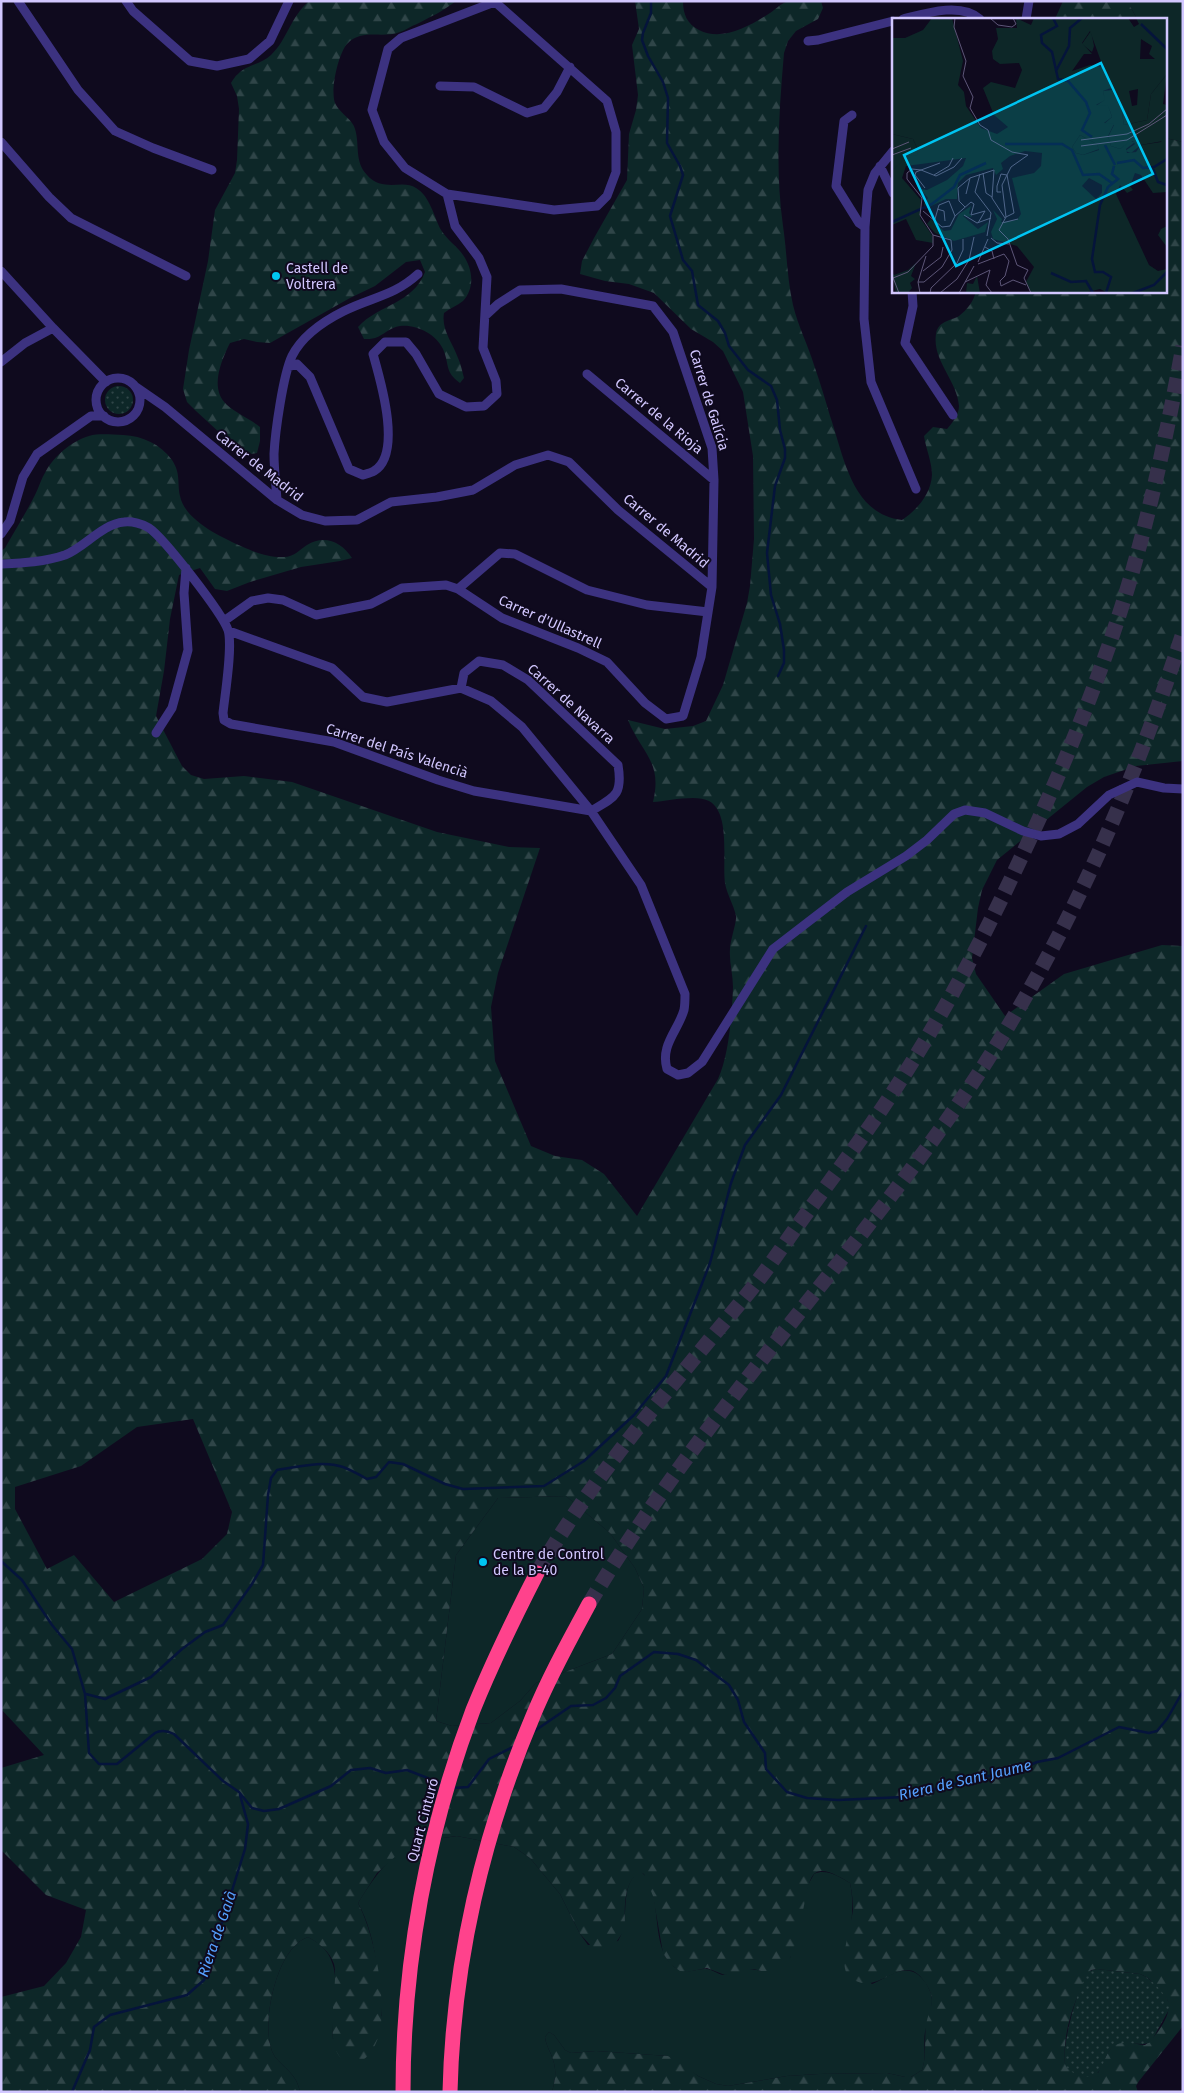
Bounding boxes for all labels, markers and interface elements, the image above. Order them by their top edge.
inset map [892,18,1166,292]
place label: Castell de Voltrera [286,260,348,293]
marker: Castell de Voltrera [270,270,282,282]
street label: Carrer de Galícia [686,347,732,453]
street label: Carrer de la Rioja [612,374,706,458]
street label: Carrer de Madrid [212,426,306,506]
street label: Carrer de Madrid [620,490,712,572]
street label: Carrer d'Ullastrell [496,592,604,652]
street label: Carrer de Navarra [524,660,618,748]
street label: Carrer del País Valencià [324,720,470,782]
place label: Centre de Control de la B-40 [493,1546,604,1579]
marker: Centre de Control de la B-40 [477,1556,489,1568]
water label: Riera de Sant Jaume [897,1756,1033,1804]
street label: Quart Cinturó [404,1776,442,1864]
water label: Riera de Gaià [194,1889,240,1979]

